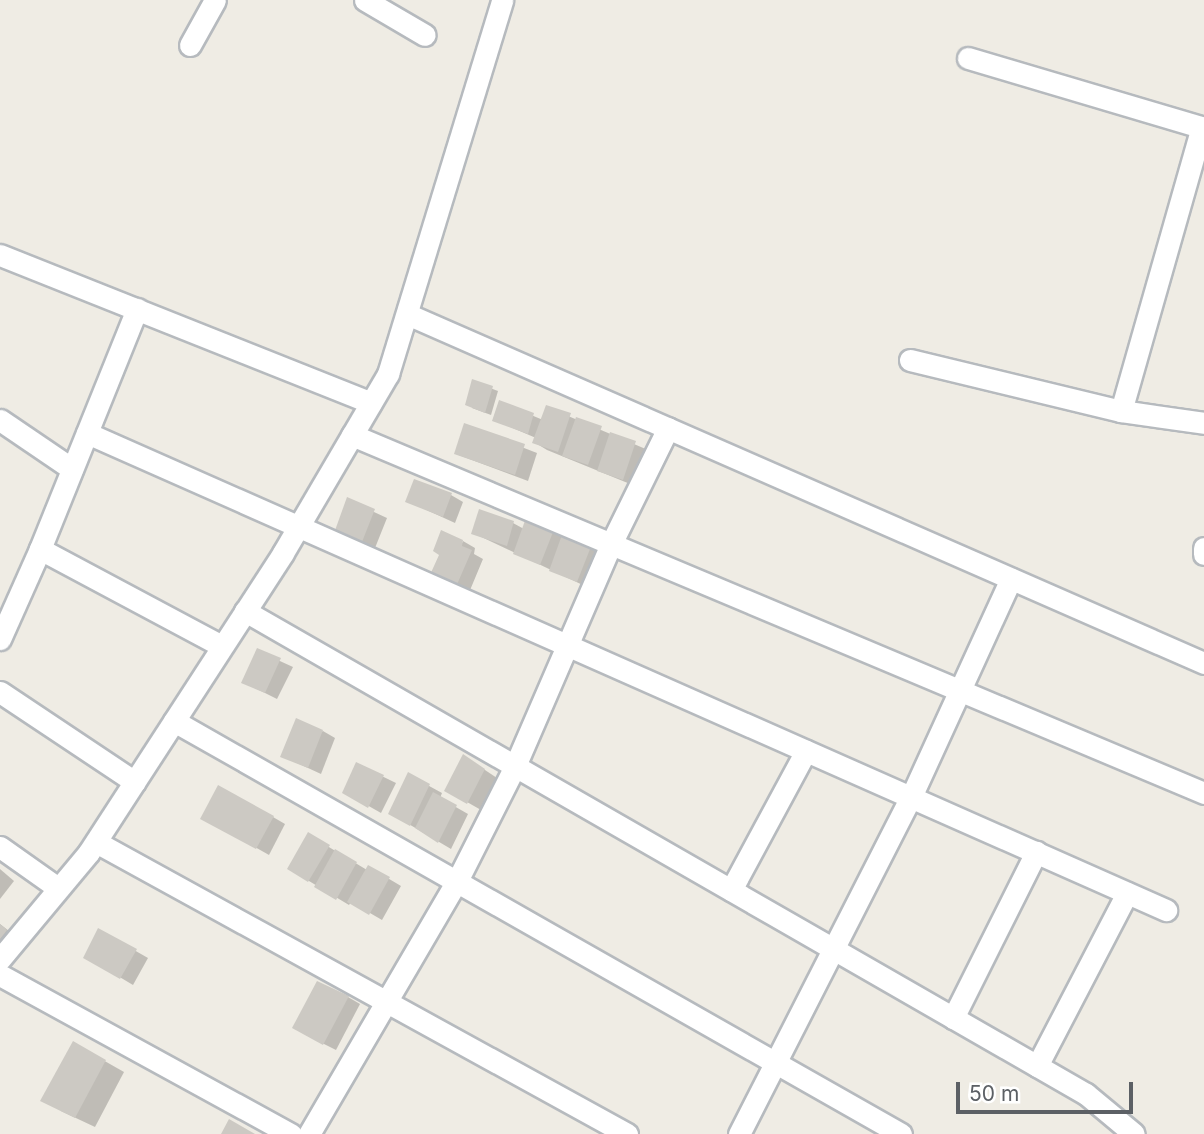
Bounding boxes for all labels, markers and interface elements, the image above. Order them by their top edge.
scale bar [959,1068,1136,1112]
text: 50 m [969,1081,1019,1106]

